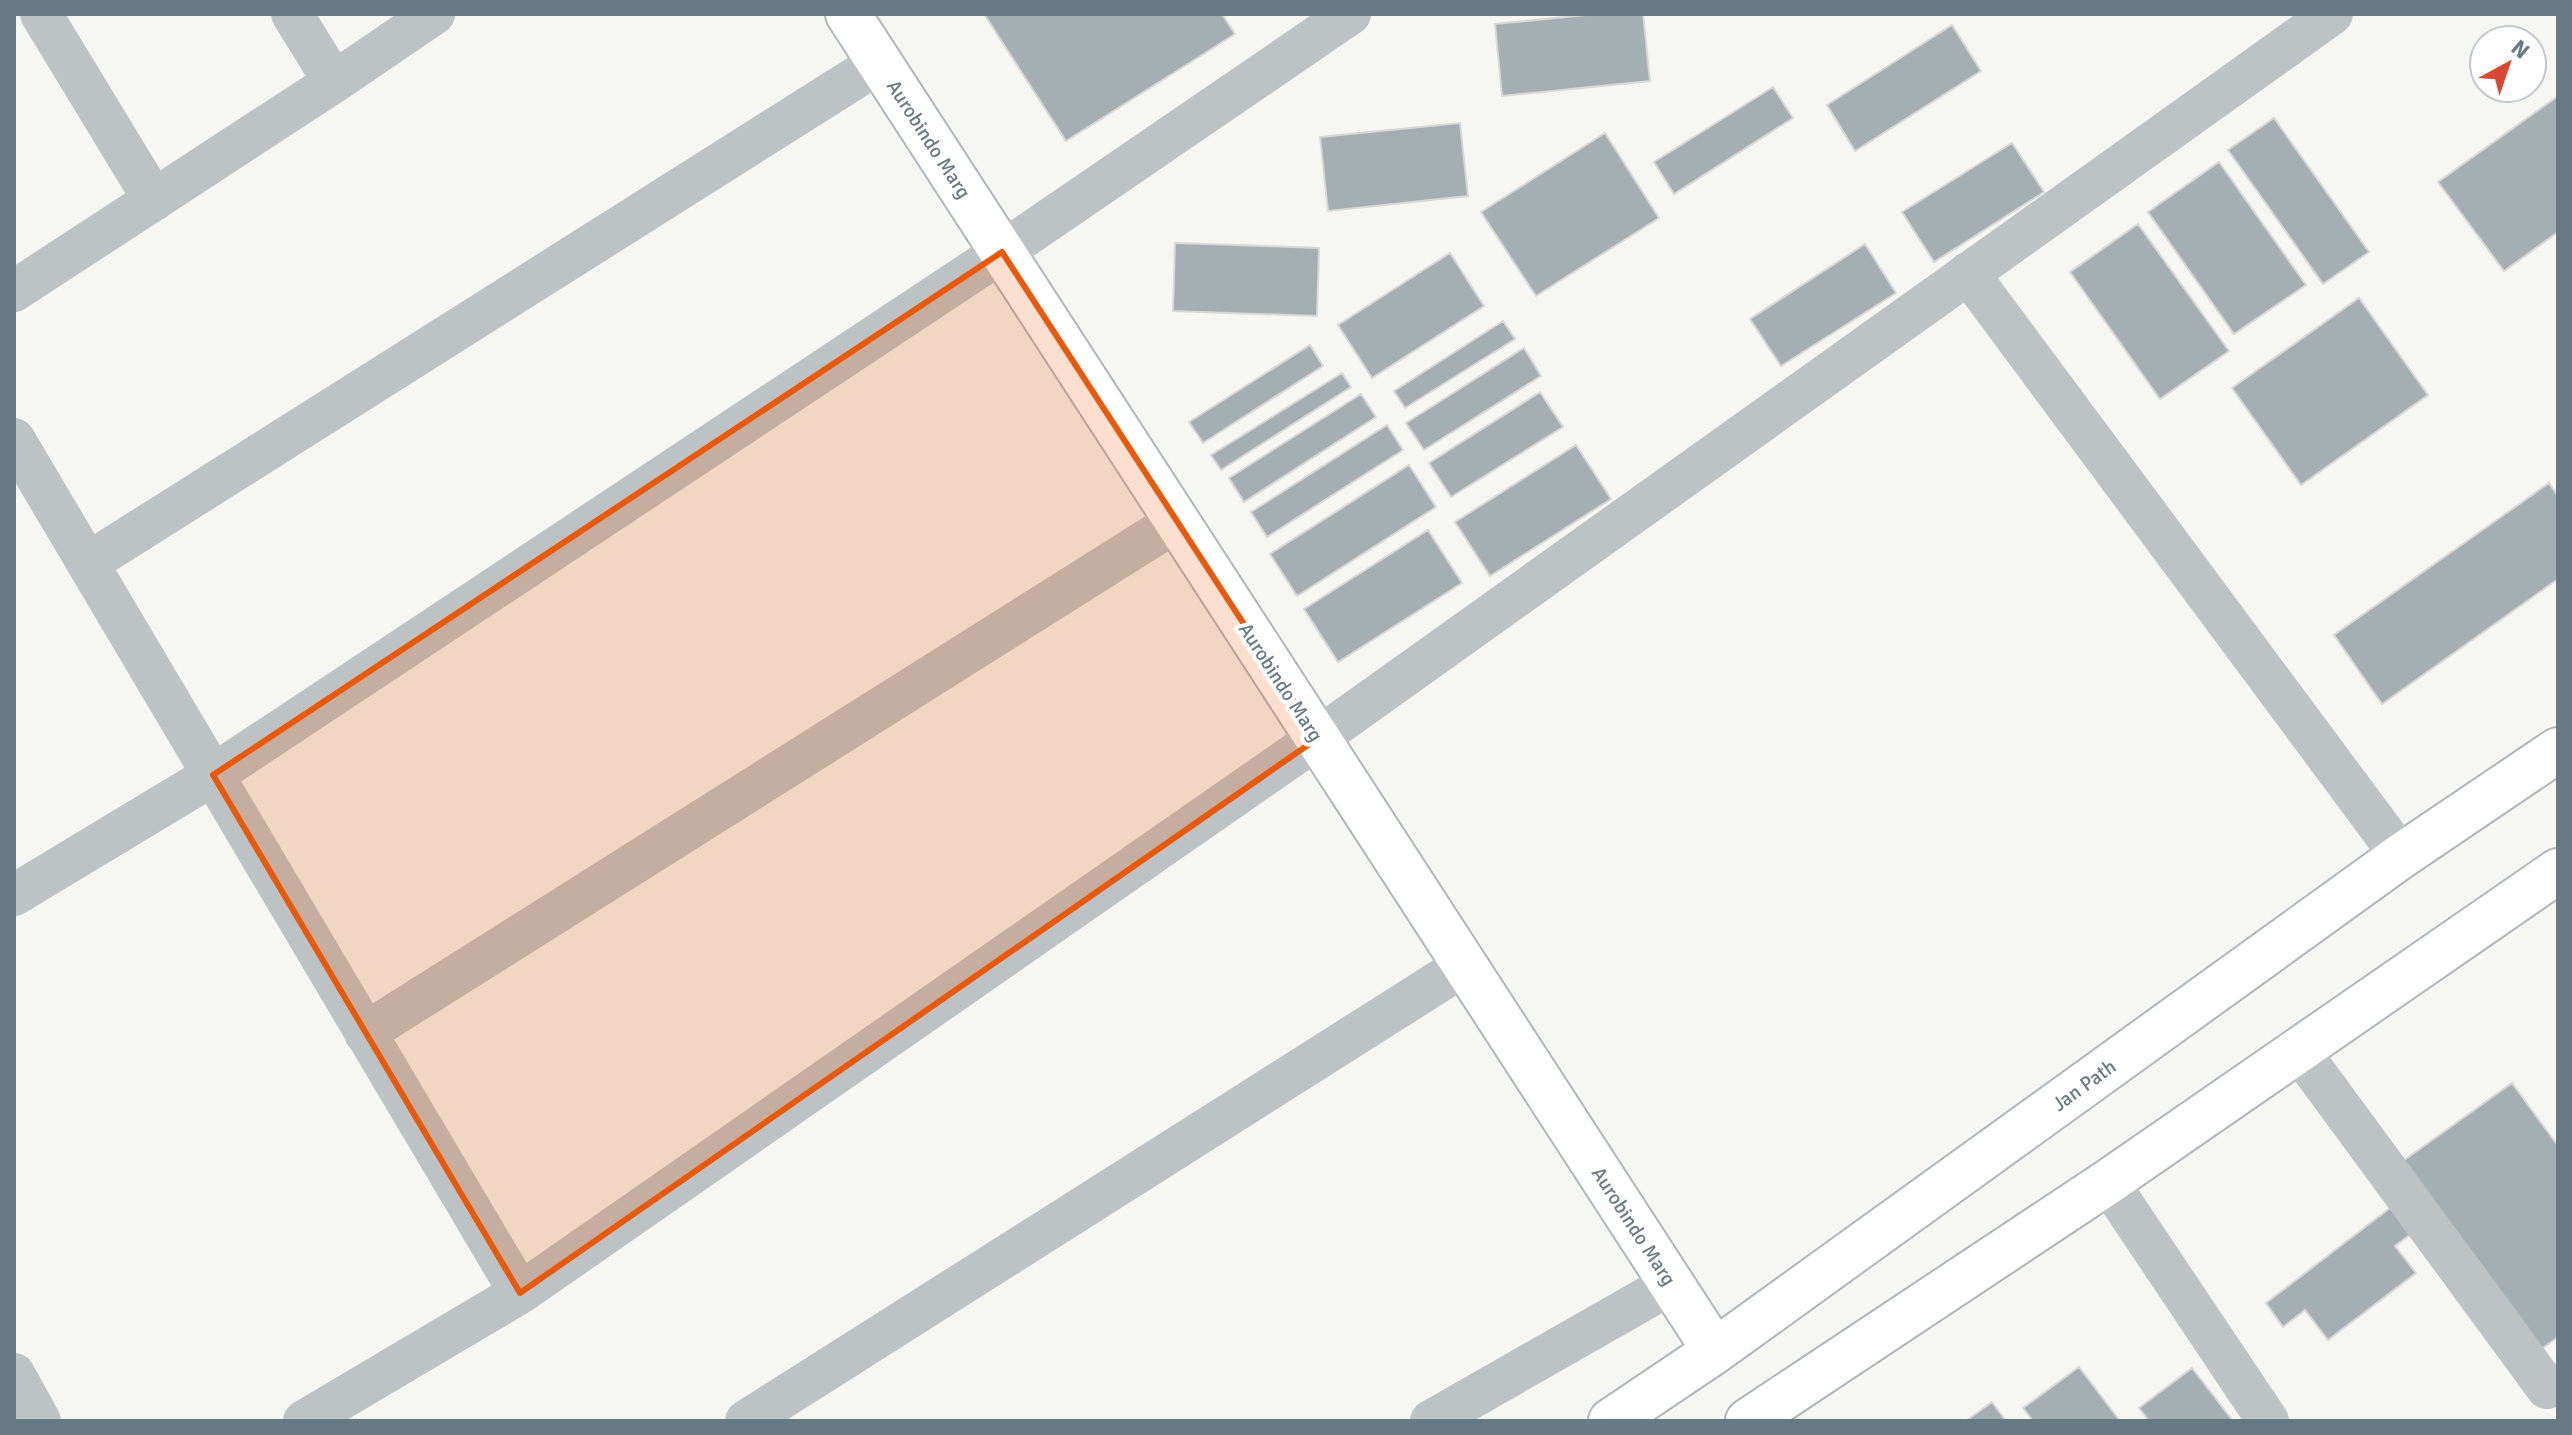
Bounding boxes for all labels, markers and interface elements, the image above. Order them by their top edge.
north arrow [2468,24,2548,104]
text: N [2506,34,2535,64]
street label: Aurobindo Marg [881,75,976,203]
street label: Aurobindo Marg [1233,618,1328,746]
street label: Jan Path [2048,1054,2121,1117]
street label: Aurobindo Marg [1586,1162,1681,1290]

